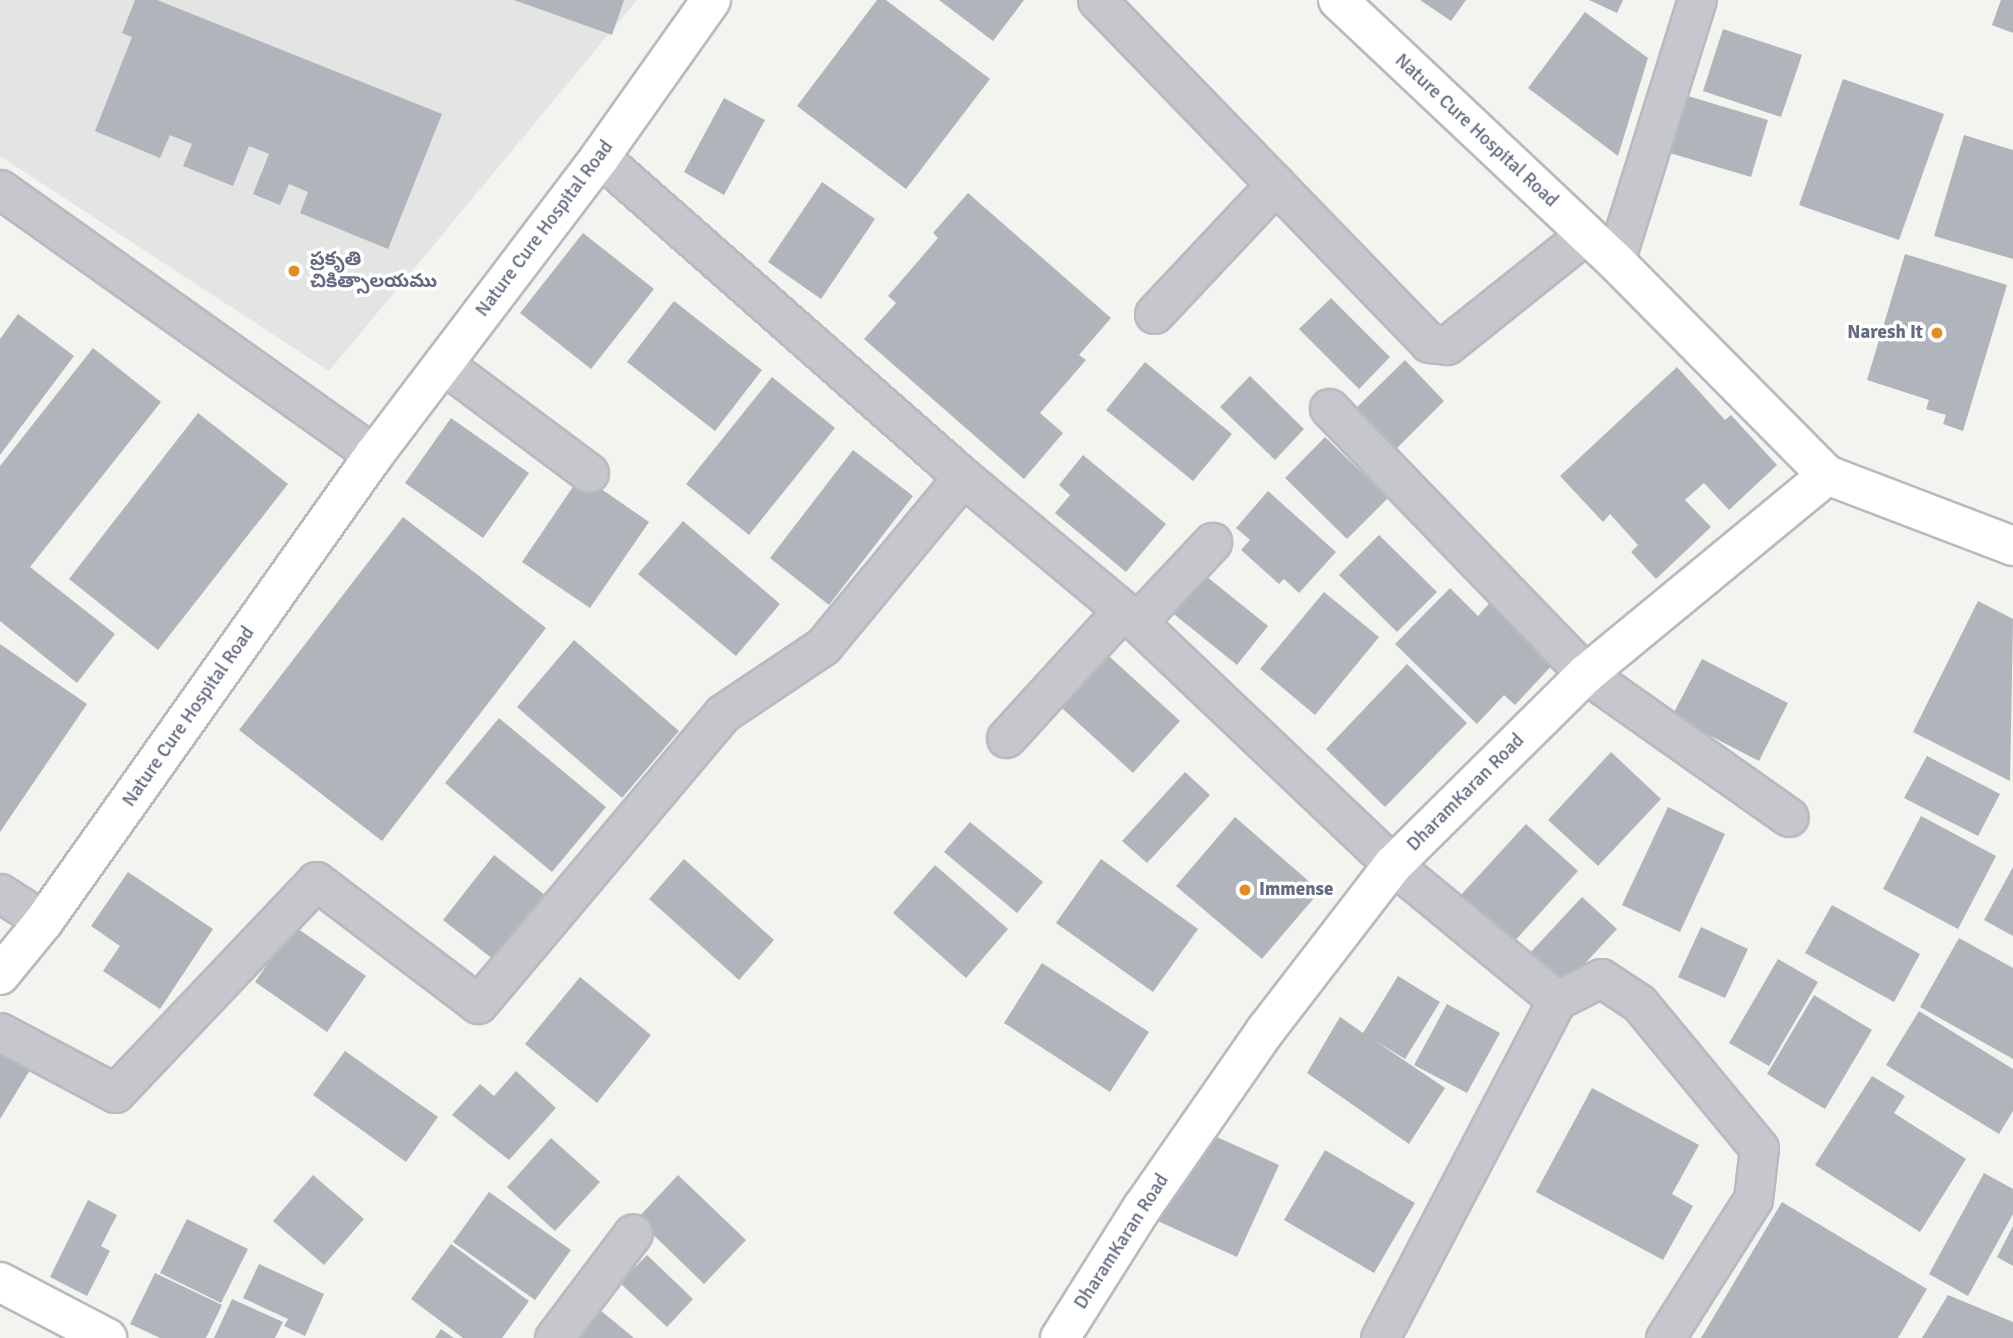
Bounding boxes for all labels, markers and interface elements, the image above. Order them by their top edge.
street label: Nature Cure Hospital Road [1390,49,1562,213]
street label: Nature Cure Hospital Road [471,136,619,322]
place label: ప్రకృతి చికిత్సాలయము [310,249,437,293]
marker: ప్రకృతి చికిత్సాలయము [284,261,304,281]
place label: Naresh It [1847,322,1923,344]
marker: Naresh It [1929,325,1945,341]
street label: Nature Cure Hospital Road [118,623,260,811]
street label: DharamKaran Road [1403,730,1529,856]
place label: Immense [1259,879,1333,901]
marker: Immense [1237,882,1253,898]
street label: DharamKaran Road [1070,1170,1174,1314]

